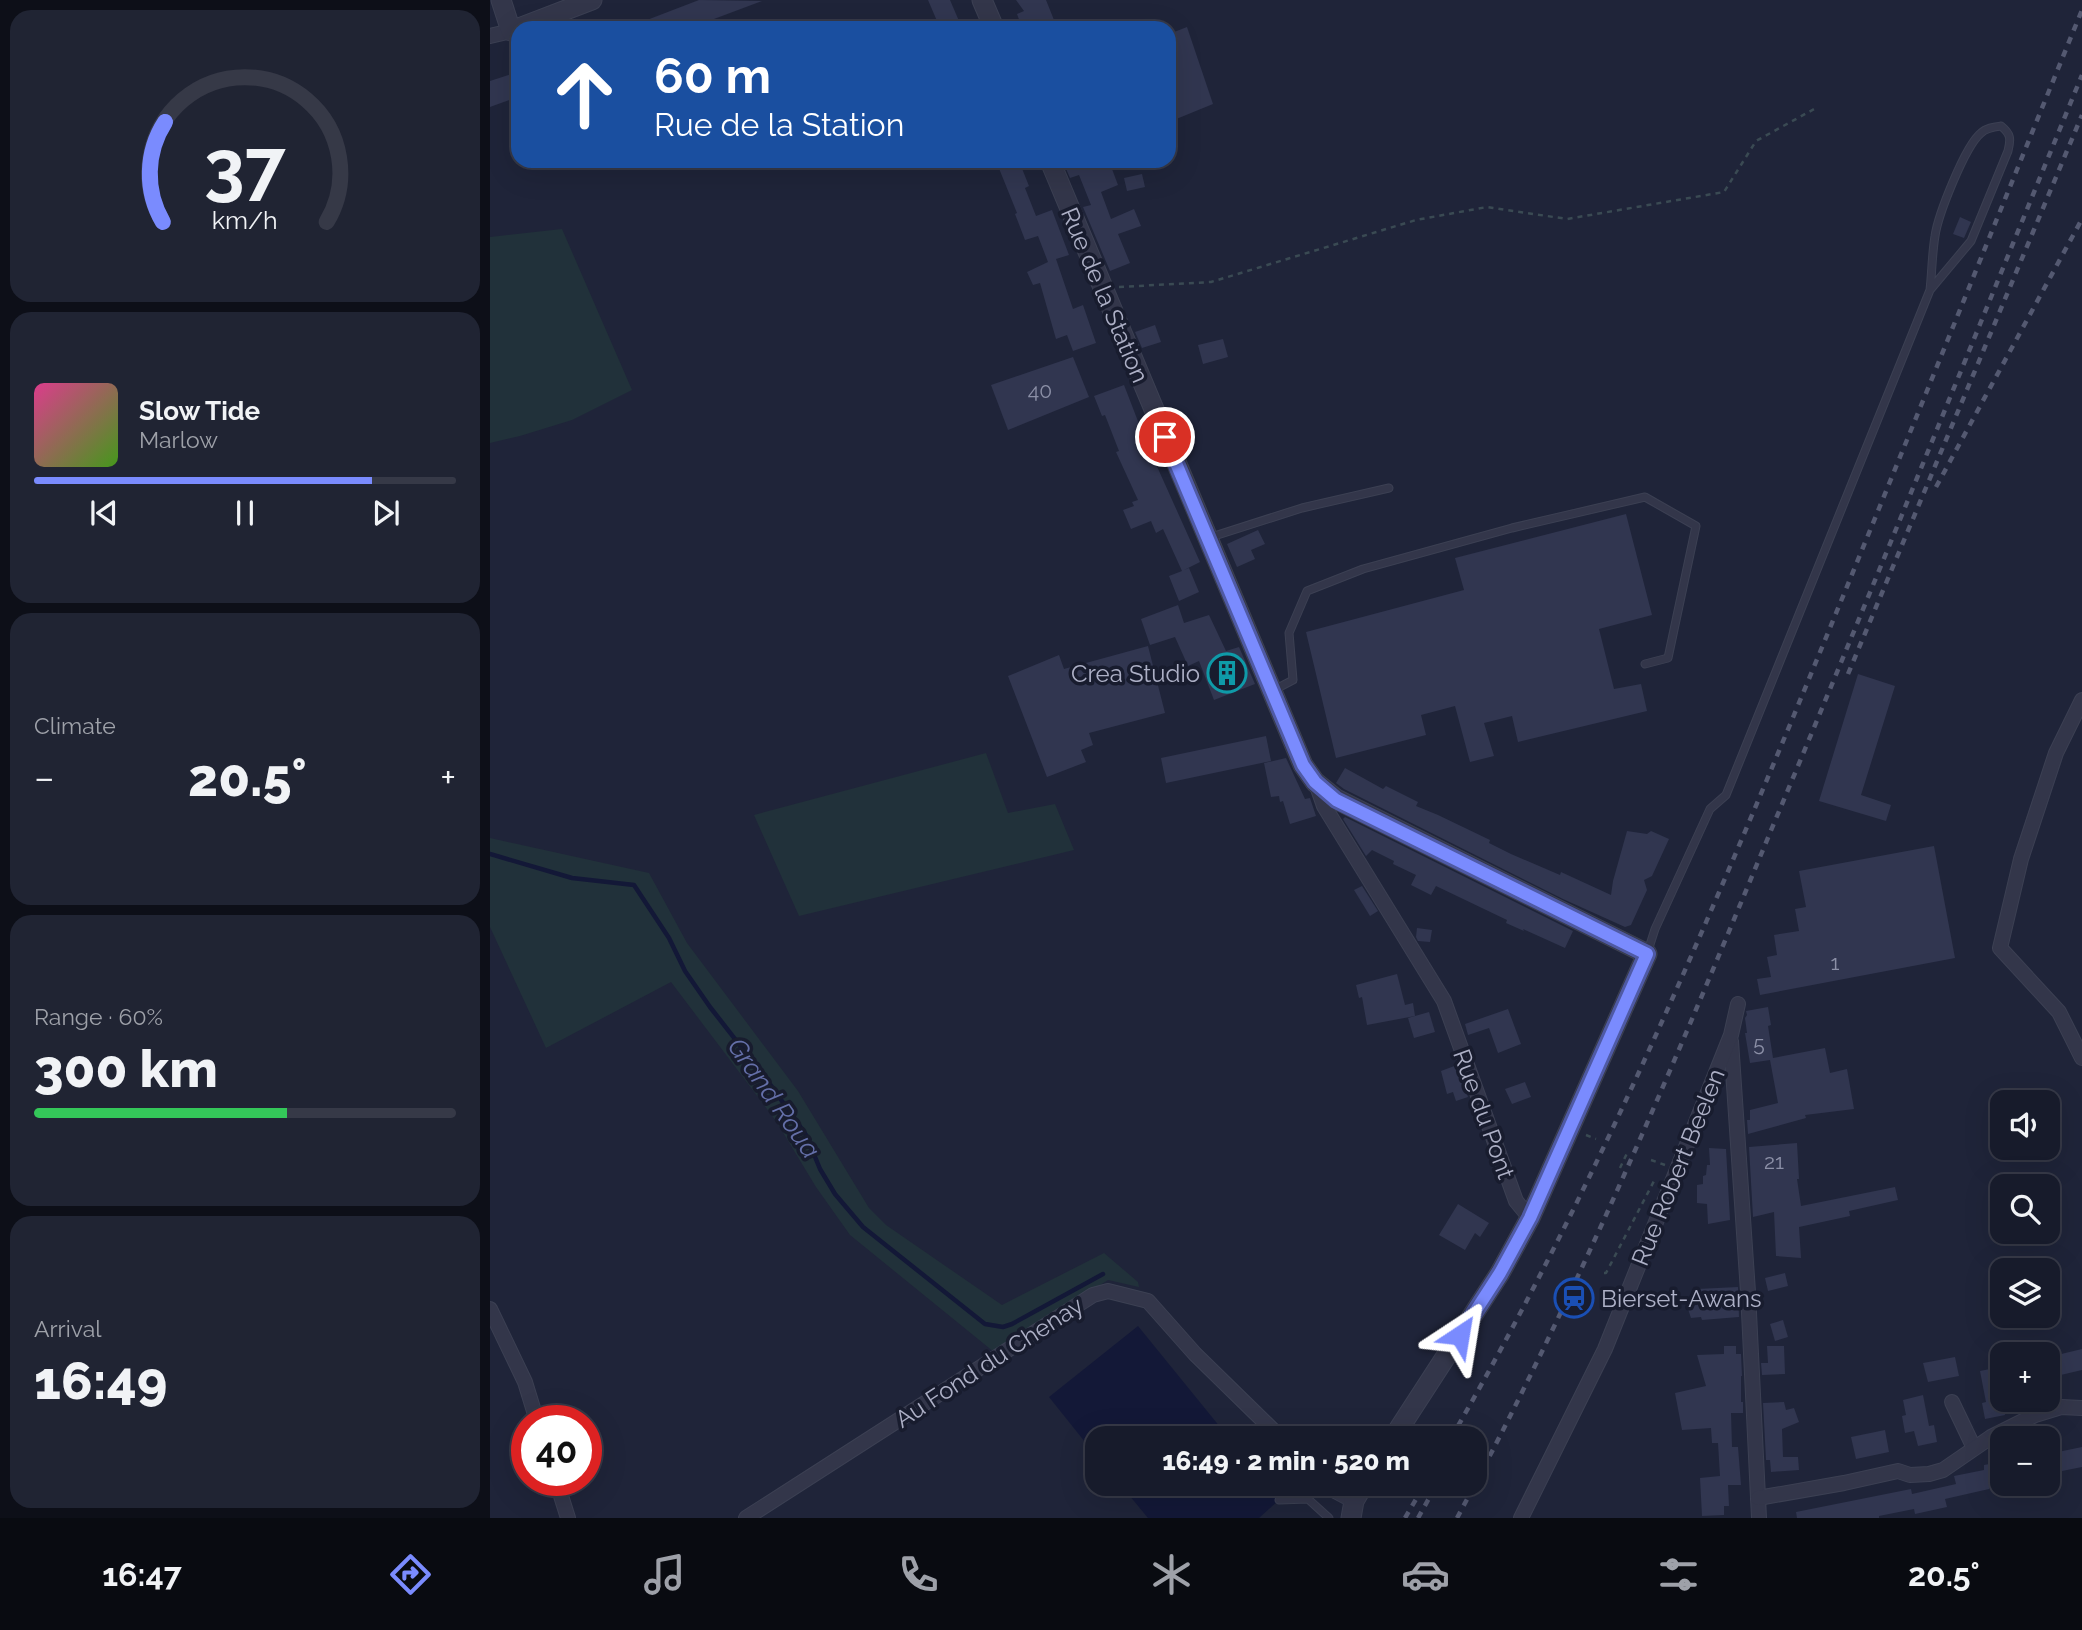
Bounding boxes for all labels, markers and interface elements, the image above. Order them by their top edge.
text: 60 m [654,47,771,104]
icon: ahead [539,49,630,140]
text: Rue de la Station [654,106,904,143]
text: 37 [204,124,286,209]
street label: Rue de la Station [1055,203,1155,387]
text: km/h [212,205,278,235]
house number: 40 [1028,378,1052,403]
text: Slow Tide [139,396,260,426]
pin [1135,407,1195,467]
icon: arrive [1146,418,1184,456]
text: Marlow [139,426,218,453]
icon: previous [85,494,123,532]
icon: pause [226,494,264,532]
icon: next [367,494,405,532]
building icon: Crea Studio [1206,652,1248,694]
place label: Crea Studio [1071,659,1200,688]
text: Climate [34,712,116,739]
text: 20.5° [188,747,307,808]
text: − [34,755,54,800]
text: + [440,755,456,800]
house number: 1 [1831,950,1840,975]
text: Range · 60% [34,1003,163,1030]
house number: 5 [1753,1031,1765,1056]
water label: Grand Roua [722,1032,826,1164]
text: 300 km [34,1038,218,1099]
street label: Rue du Pont [1447,1045,1521,1183]
street label: Rue Robert Beelen [1625,1064,1731,1270]
map controls [1990,1090,2060,1496]
button: sound [1990,1090,2060,1160]
house number: 21 [1764,1149,1784,1174]
button: search [1990,1174,2060,1244]
button: layers [1990,1258,2060,1328]
station icon: Bierset-Awans [1553,1277,1595,1319]
place label: Bierset-Awans [1601,1284,1762,1313]
street label: Au Fond du Chenay [889,1290,1089,1434]
position arrow [1423,1298,1497,1372]
text: Arrival [34,1315,101,1342]
button: + [1990,1342,2060,1412]
text: 16:49 [34,1350,167,1411]
speed limit sign: 40 [511,1405,602,1496]
button: − [1990,1426,2060,1496]
text: 16:49 · 2 min · 520 m [1162,1446,1410,1476]
icon: directions [386,1550,435,1599]
icon: music [640,1550,689,1599]
icon: phone [894,1550,943,1599]
icon: climate [1147,1550,1196,1599]
icon: car [1401,1550,1450,1599]
icon: filters [1654,1550,1703,1599]
text: 16:47 [102,1556,182,1593]
text: 20.5° [1908,1556,1980,1593]

